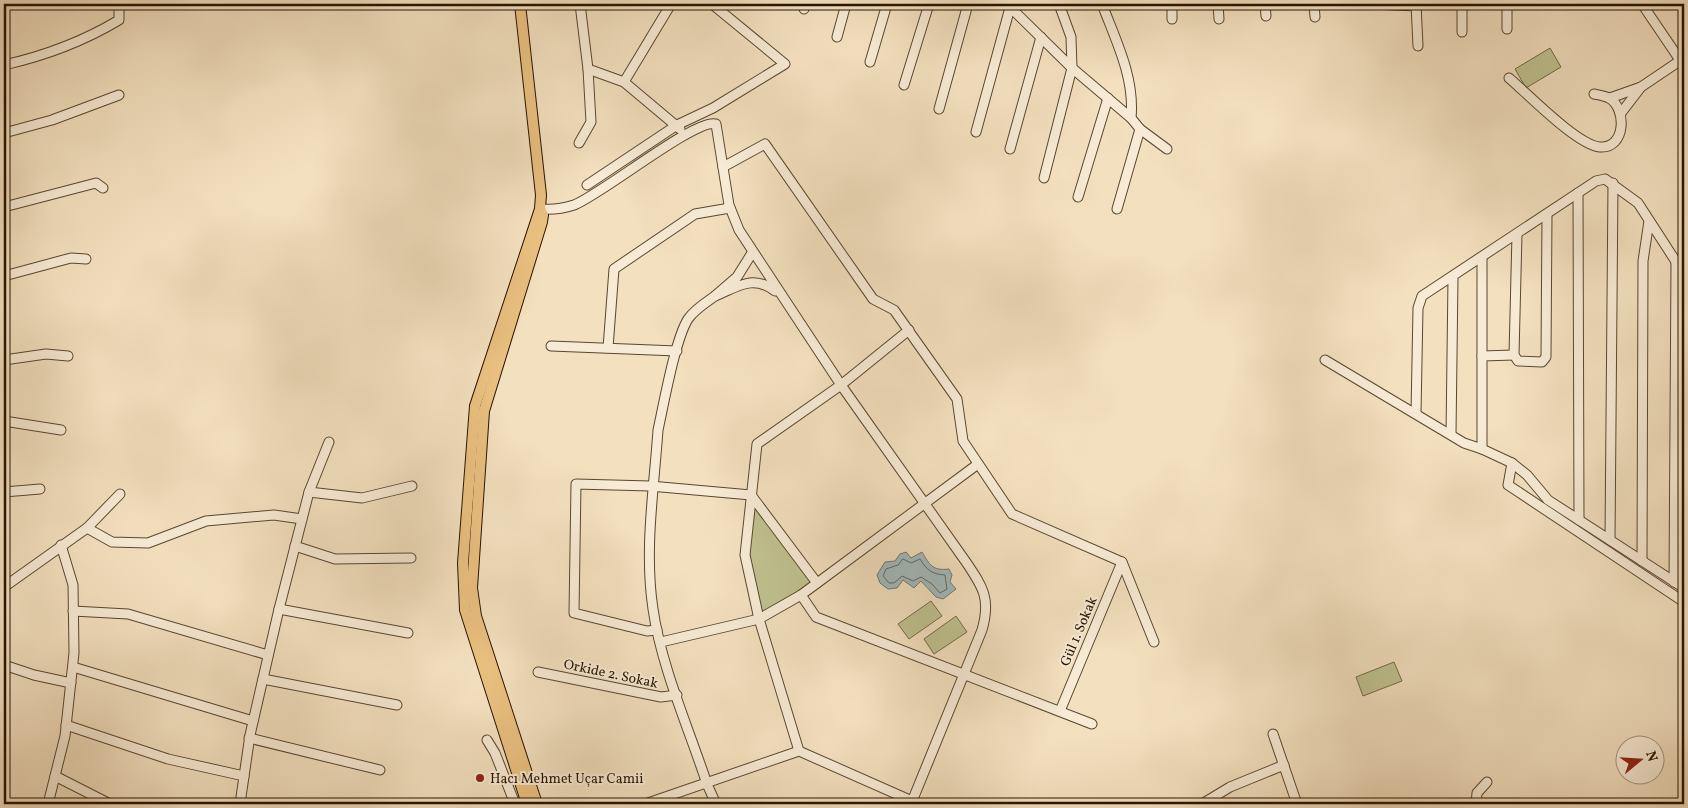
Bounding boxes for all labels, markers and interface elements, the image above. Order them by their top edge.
street label: Gül 1. Sokak [1056,594,1103,669]
street label: Orkide 2. Sokak [562,655,660,694]
north arrow [1616,736,1666,786]
text: N [1640,749,1662,764]
place label: Hacı Mehmet Uçar Camii [490,770,644,789]
marker: Hacı Mehmet Uçar Camii [474,772,486,784]

